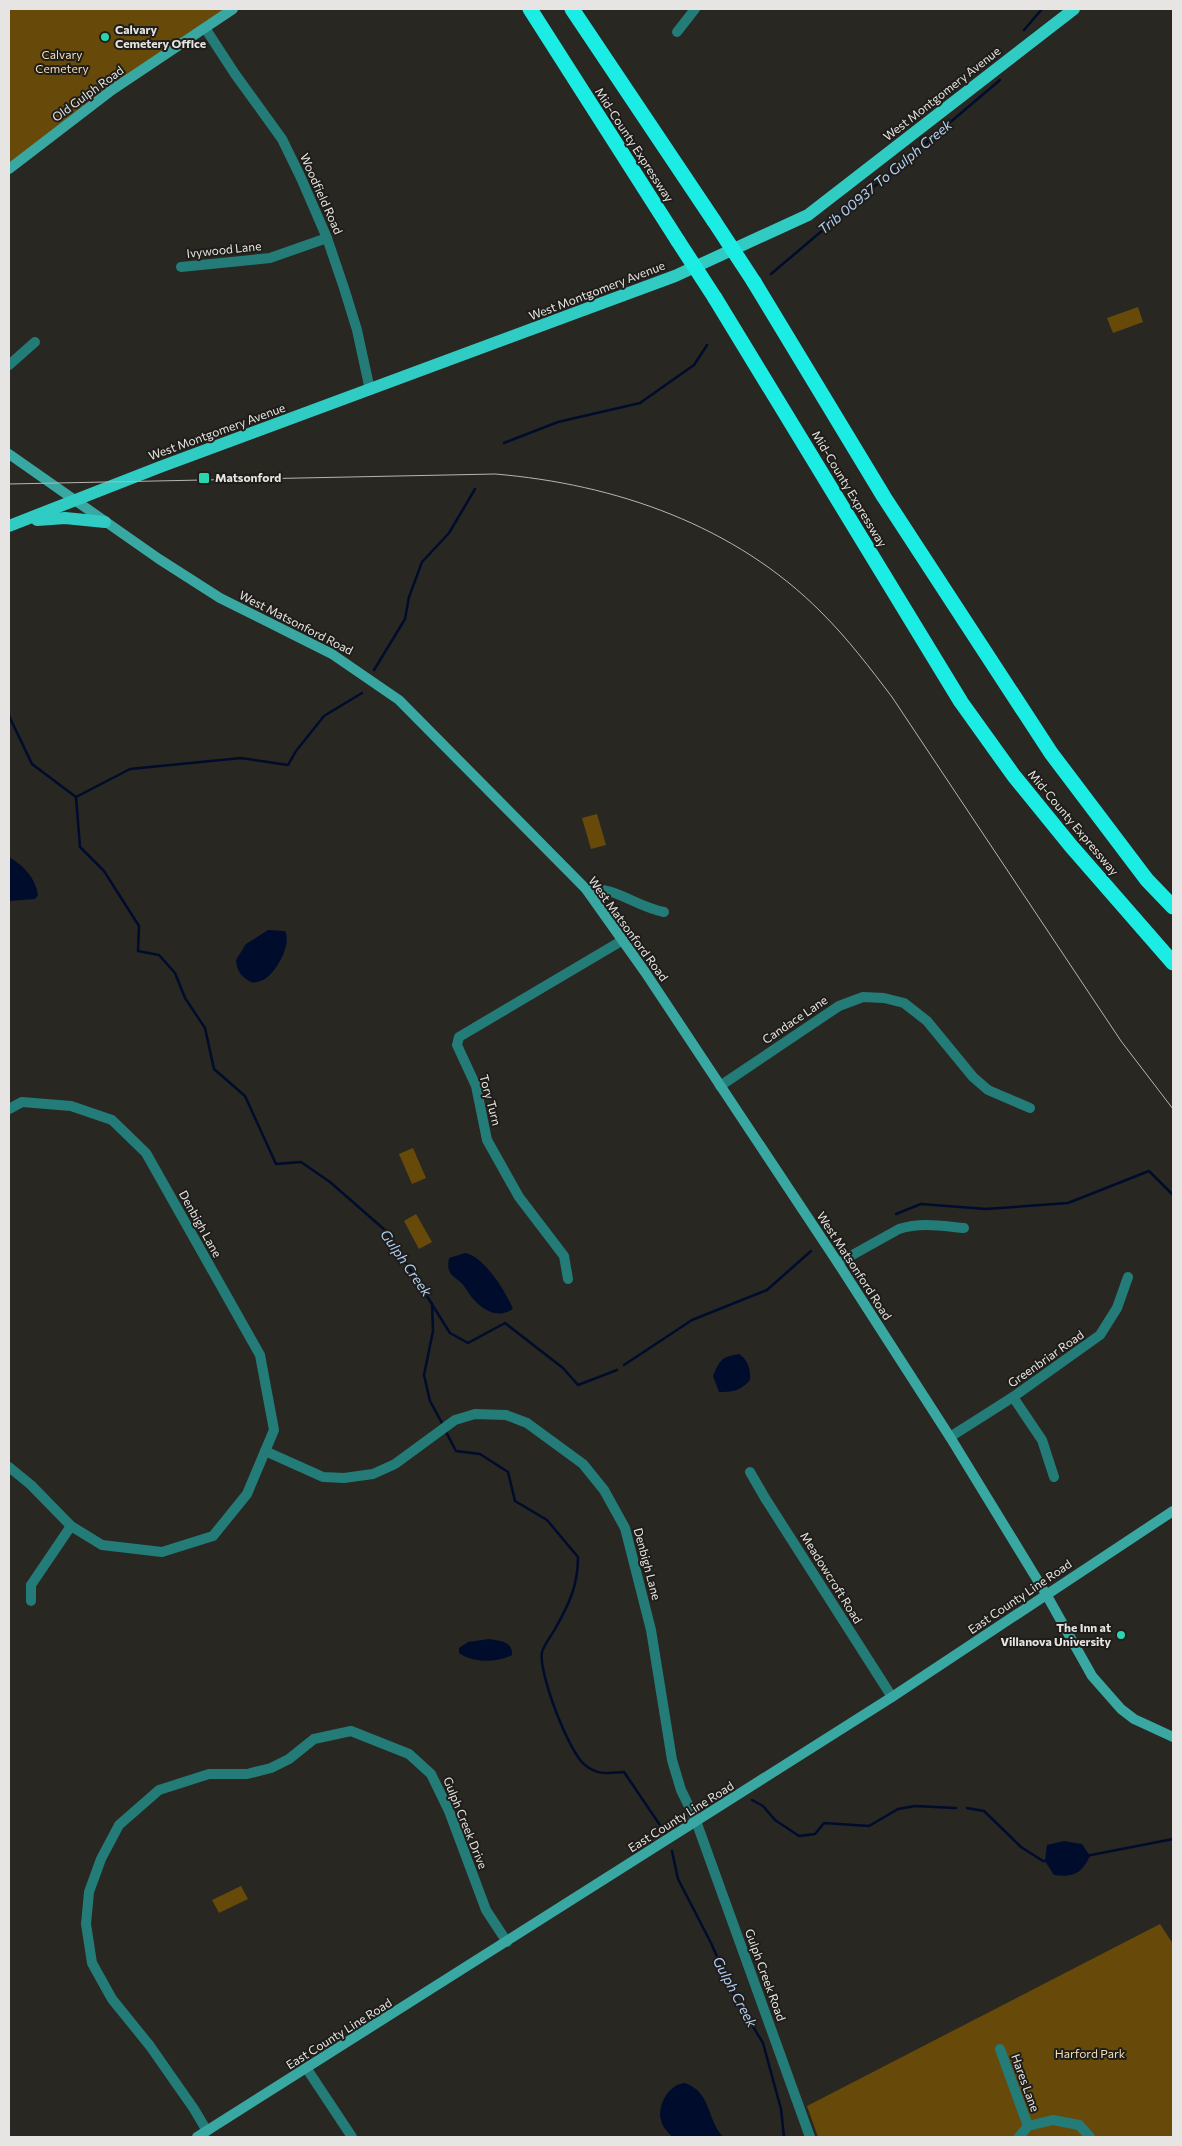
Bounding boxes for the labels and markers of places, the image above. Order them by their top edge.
place label: Calvary Cemetery Office [115,22,206,50]
marker: Calvary Cemetery Office [99,31,111,43]
place label: Matsonford [215,470,281,484]
marker: Matsonford [197,471,211,485]
place label: The Inn at Villanova University [1000,1620,1111,1648]
marker: The Inn at Villanova University [1115,1629,1127,1641]

